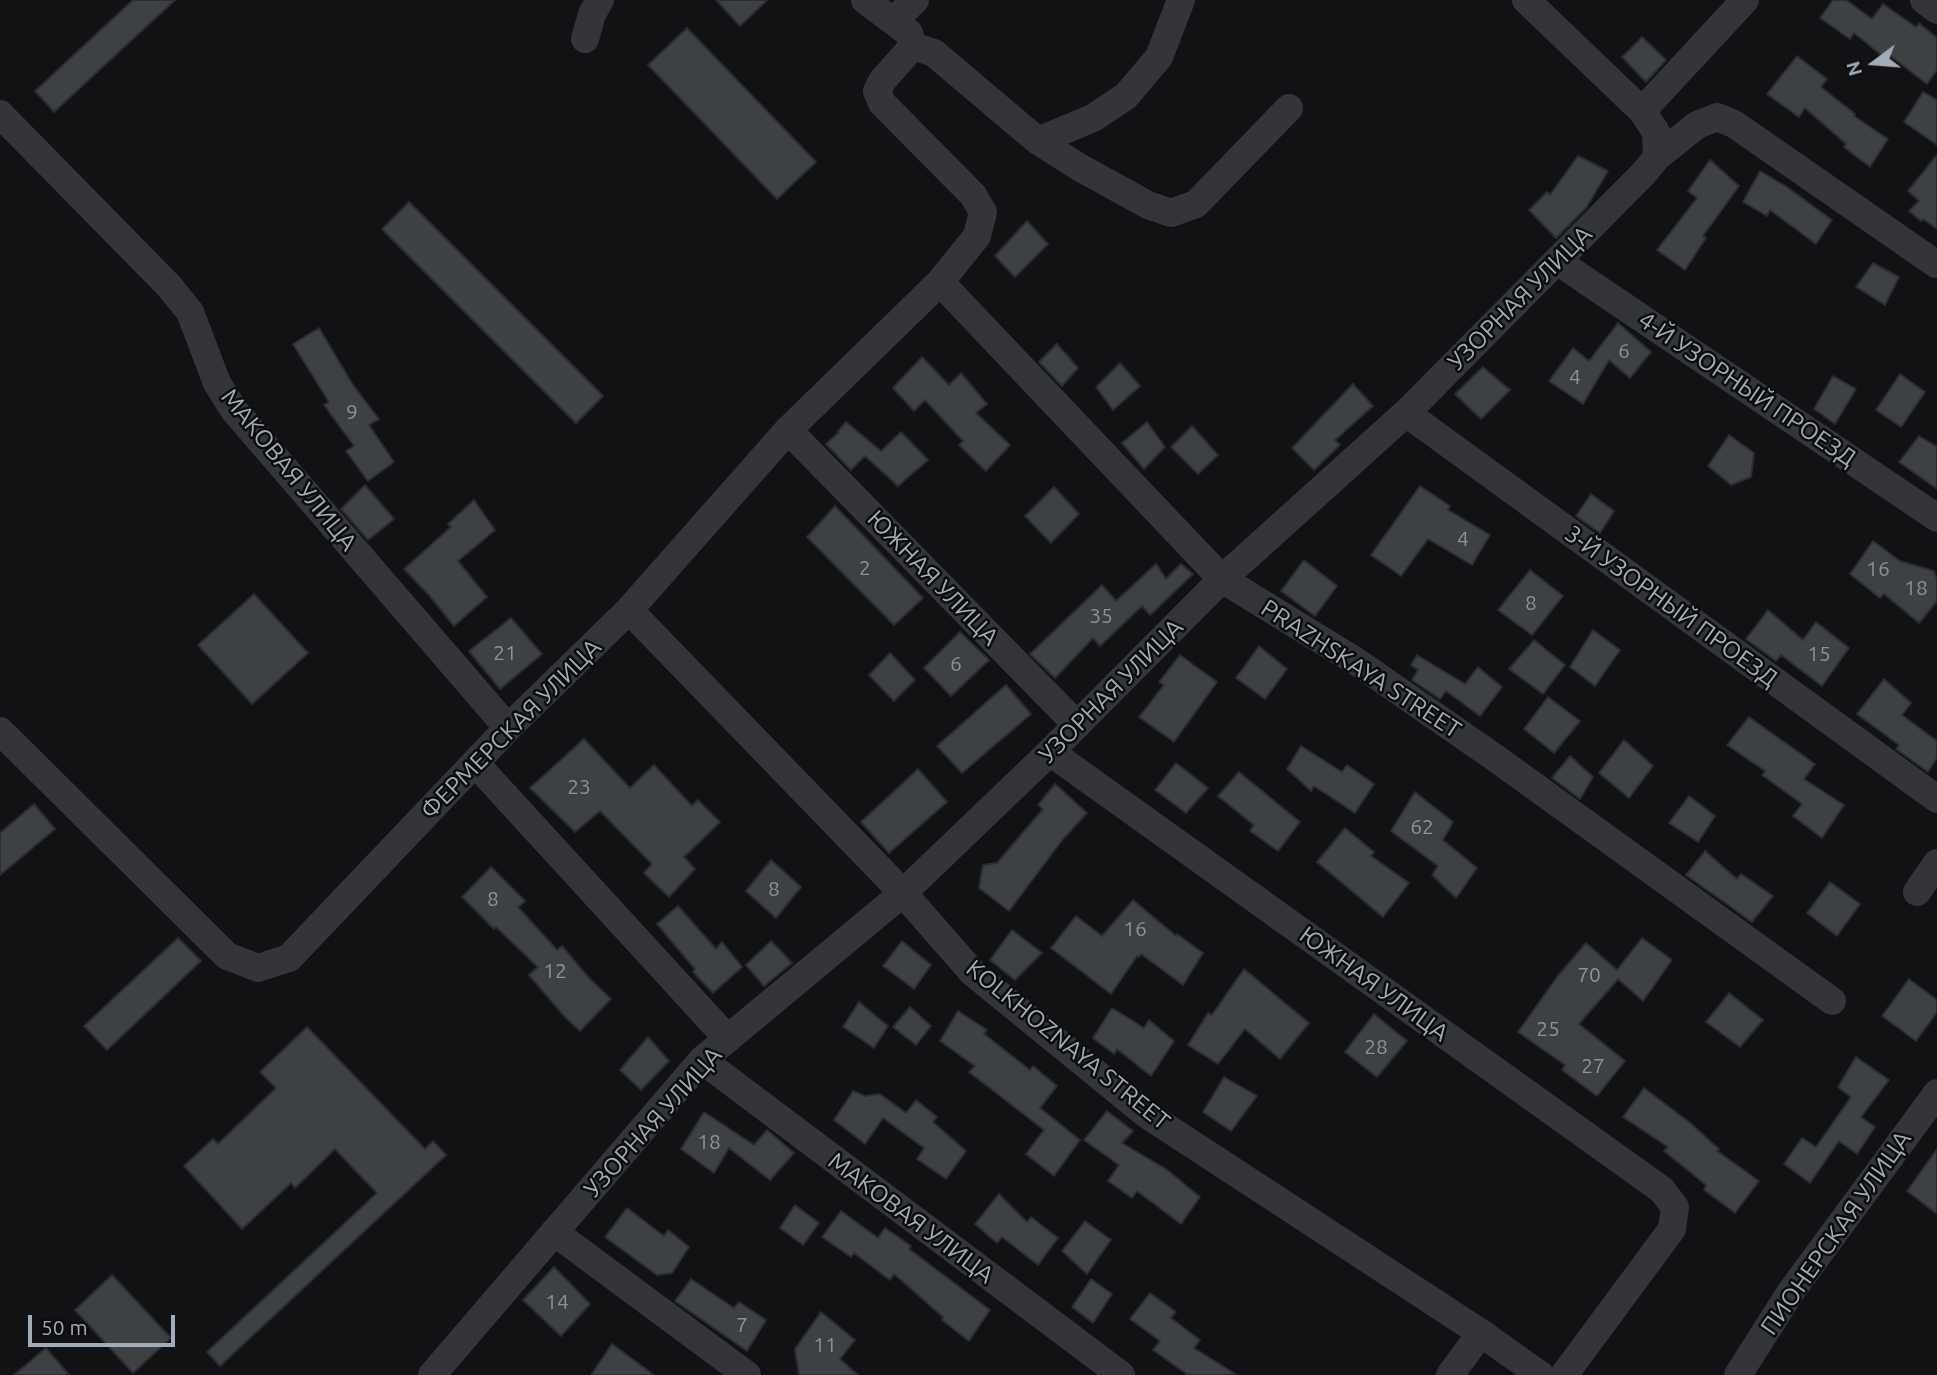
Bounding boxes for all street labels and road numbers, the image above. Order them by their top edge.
street label: УЗОРНАЯ УЛИЦА [1442,220,1598,376]
street label: 4-Й УЗОРНЫЙ ПРОЕЗД [1633,306,1861,472]
street label: МАКОВАЯ УЛИЦА [215,383,363,557]
street label: ЮЖНАЯ УЛИЦА [861,504,1005,652]
street label: 3-Й УЗОРНЫЙ ПРОЕЗД [1559,519,1783,693]
street label: PRAZHSKAYA STREET [1256,594,1466,744]
street label: УЗОРНАЯ УЛИЦА [1033,613,1189,769]
street label: ФЕРМЕРСКАЯ УЛИЦА [415,633,607,825]
street label: ЮЖНАЯ УЛИЦА [1294,920,1454,1048]
street label: KOLKHOZNAYA STREET [960,954,1176,1136]
street label: УЗОРНАЯ УЛИЦА [578,1041,728,1203]
street label: ПИОНЕРСКАЯ УЛИЦА [1755,1125,1917,1341]
street label: МАКОВАЯ УЛИЦА [823,1146,999,1290]

